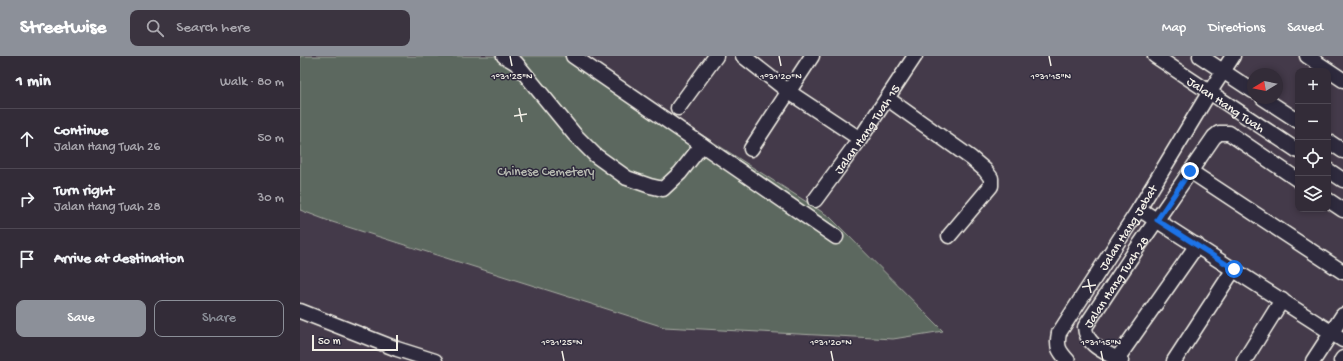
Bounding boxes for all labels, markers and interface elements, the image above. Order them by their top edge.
search box [130,10,410,46]
text: Streetwise [20,17,106,40]
icon: search [144,17,166,39]
text: Search here [176,19,250,37]
text: Map [1162,20,1186,37]
text: Directions [1208,20,1265,37]
text: Saved [1287,20,1323,37]
north arrow [1247,68,1283,104]
map controls [1295,68,1331,212]
button: + [1295,68,1331,104]
text: 1°31'25"N [490,71,533,83]
text: 1°31'20"N [759,71,802,83]
text: 1°31'15"N [1030,71,1072,83]
text: 1 min [16,72,51,92]
street label: Jalan Hang Tuah [1184,74,1267,137]
text: Walk · 80 m [220,75,284,90]
street label: Jalan Hang Tuah 15 [832,82,904,178]
button: − [1295,104,1331,140]
text: Continue [54,122,108,140]
icon: ahead [16,128,38,150]
text: 50 m [257,131,284,146]
text: Jalan Hang Tuah 26 [54,140,160,155]
button: locate [1295,140,1331,176]
route end [1181,162,1199,180]
park label: Chinese Cemetery [497,165,595,180]
button: layers [1295,176,1331,212]
text: Turn right [54,182,114,200]
street label: Jalan Hang Jebat [1097,182,1162,274]
icon: right [16,188,38,210]
text: 30 m [258,191,284,206]
text: Jalan Hang Tuah 28 [54,200,161,215]
street label: Jalan Hang Tuah 28 [1082,234,1153,331]
icon: arrive [16,248,38,270]
text: Arrive at destination [54,250,184,268]
route start [1225,260,1243,278]
button: Save [16,300,146,337]
button: Share [154,300,284,337]
scale bar [312,333,398,352]
text: 50 m [318,336,340,348]
text: 1°31'25"N [540,337,583,349]
text: 1°31'20"N [809,337,852,349]
text: 1°31'15"N [1080,337,1122,349]

